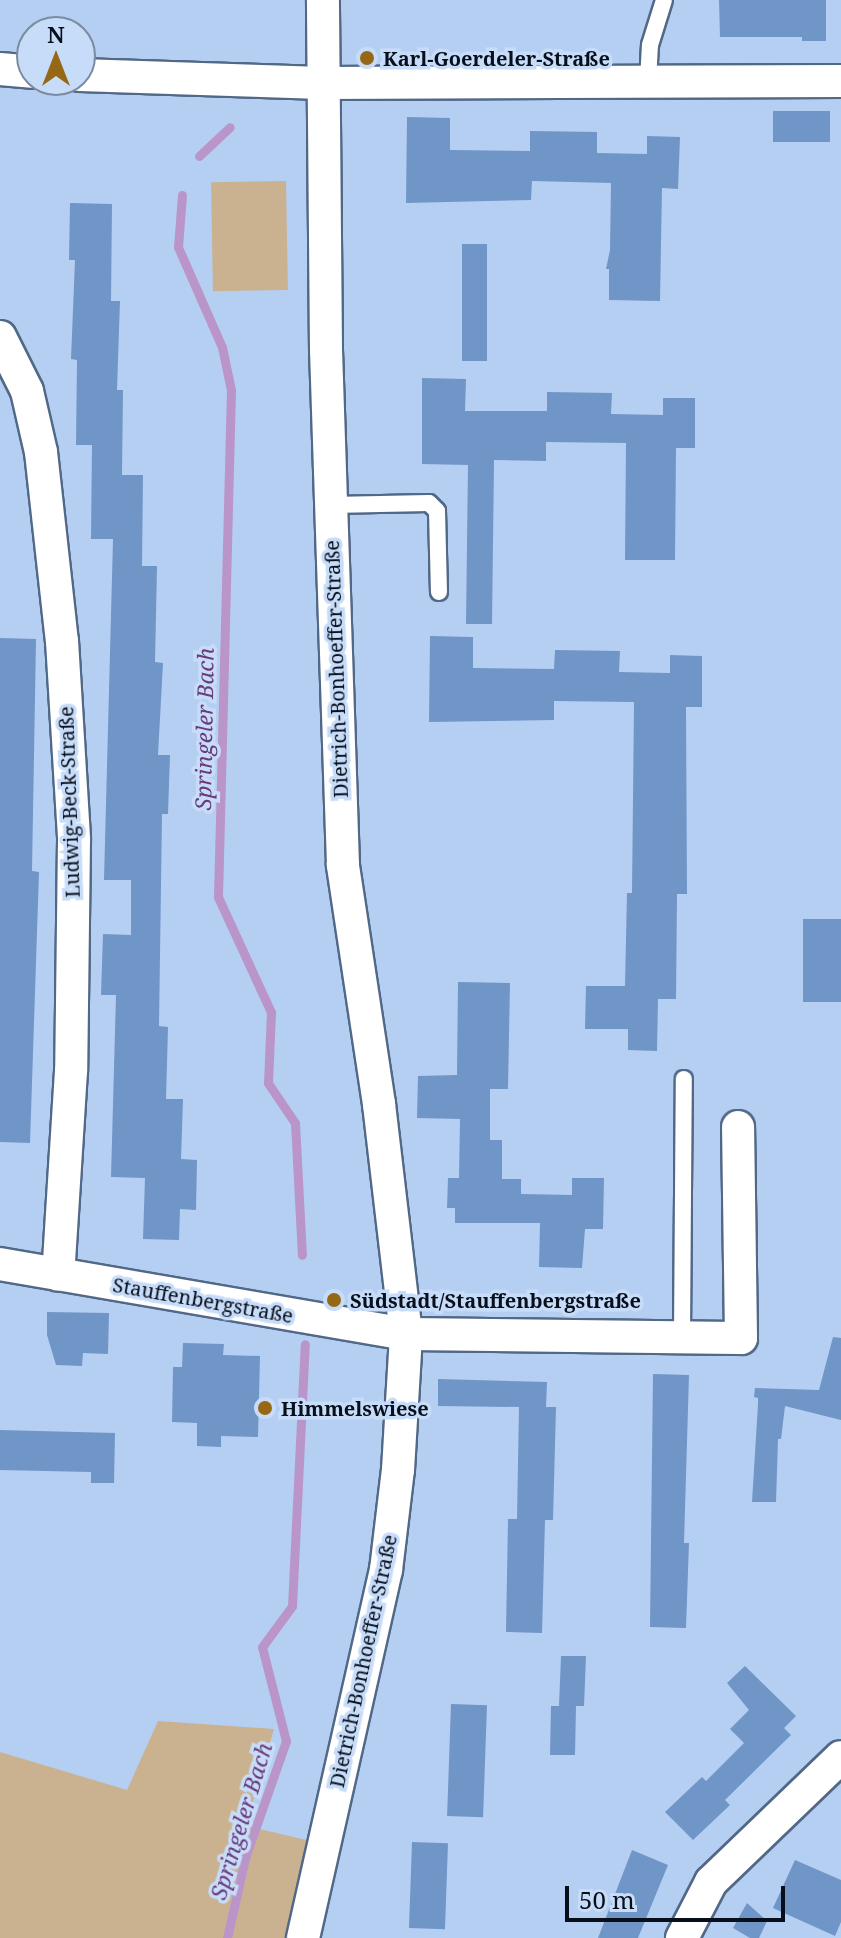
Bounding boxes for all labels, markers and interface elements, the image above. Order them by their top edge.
north arrow [16,16,96,96]
text: N [47,19,65,49]
place label: Karl-Goerdeler-Straße [383,46,610,70]
marker: Karl-Goerdeler-Straße [358,49,376,67]
street label: Dietrich-Bonhoeffer-Straße [320,540,352,798]
water label: Springeler Bach [189,648,219,810]
street label: Ludwig-Beck-Straße [54,706,84,898]
street label: Stauffenbergstraße [111,1272,295,1328]
place label: Südstadt/Stauffenbergstraße [350,1288,641,1312]
marker: Südstadt/Stauffenbergstraße [325,1291,343,1309]
place label: Himmelswiese [281,1396,429,1420]
marker: Himmelswiese [256,1399,274,1417]
street label: Dietrich-Bonhoeffer-Straße [324,1532,402,1790]
water label: Springeler Bach [205,1739,277,1903]
scale bar [569,1870,789,1920]
text: 50 m [579,1883,635,1916]

